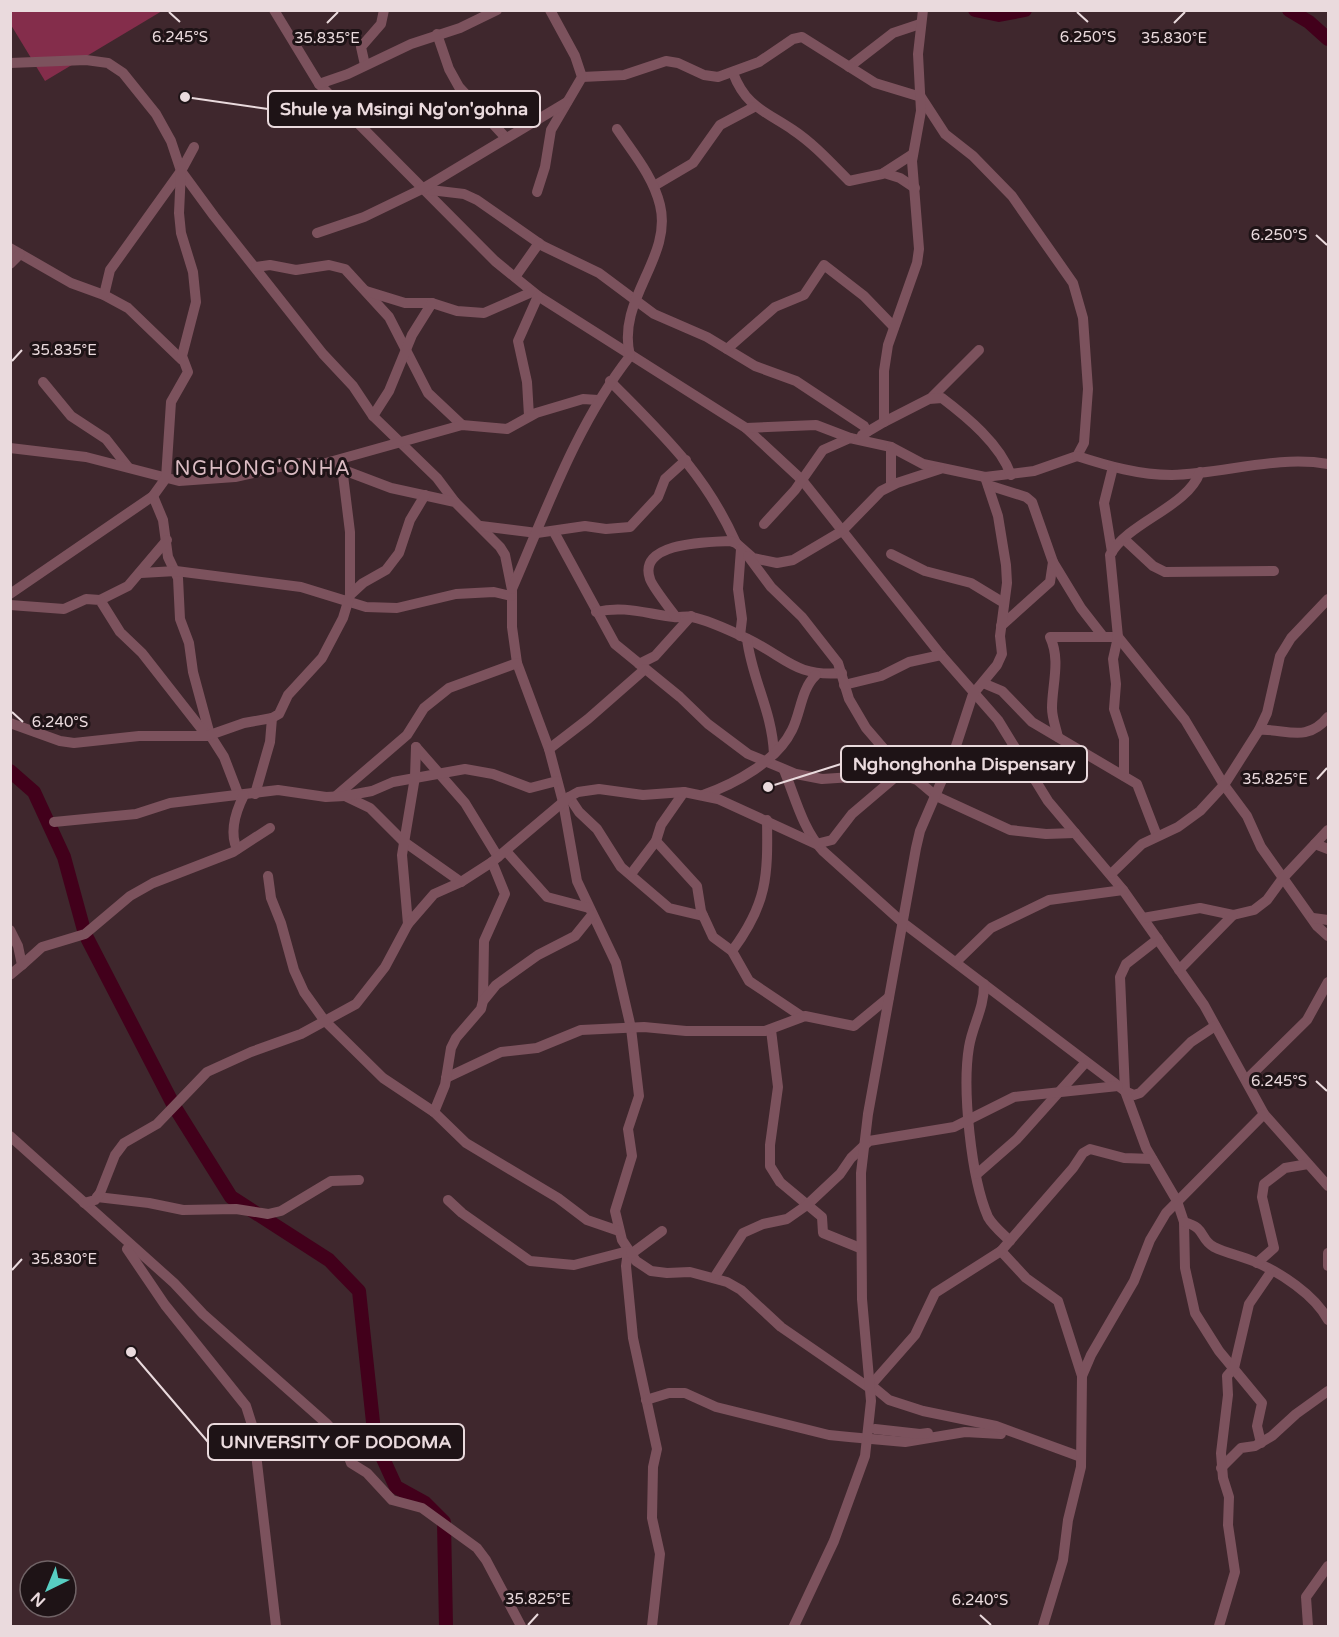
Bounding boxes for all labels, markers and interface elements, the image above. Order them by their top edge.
text: 6.245°S [152,28,208,46]
text: 6.250°S [1060,28,1116,46]
text: 35.835°E [294,29,360,47]
text: 35.830°E [1141,29,1207,47]
callout: Shule ya Msingi Ng'on'gohna [268,91,540,127]
text: Shule ya Msingi Ng'on'gohna [280,98,528,120]
text: 6.250°S [1251,226,1307,244]
text: 35.835°E [31,341,97,359]
district label: NGHONG'ONHA [175,457,352,481]
text: 6.240°S [32,713,88,731]
callout: Nghonghonha Dispensary [841,746,1087,782]
text: Nghonghonha Dispensary [853,753,1076,775]
text: 35.825°E [1242,770,1308,788]
text: 6.245°S [1251,1072,1307,1090]
text: 35.830°E [31,1250,97,1268]
callout: UNIVERSITY OF DODOMA [208,1424,464,1460]
text: UNIVERSITY OF DODOMA [220,1431,452,1453]
north arrow [18,1559,78,1619]
text: N [27,1588,50,1611]
text: 35.825°E [505,1590,571,1608]
text: 6.240°S [952,1591,1008,1609]

